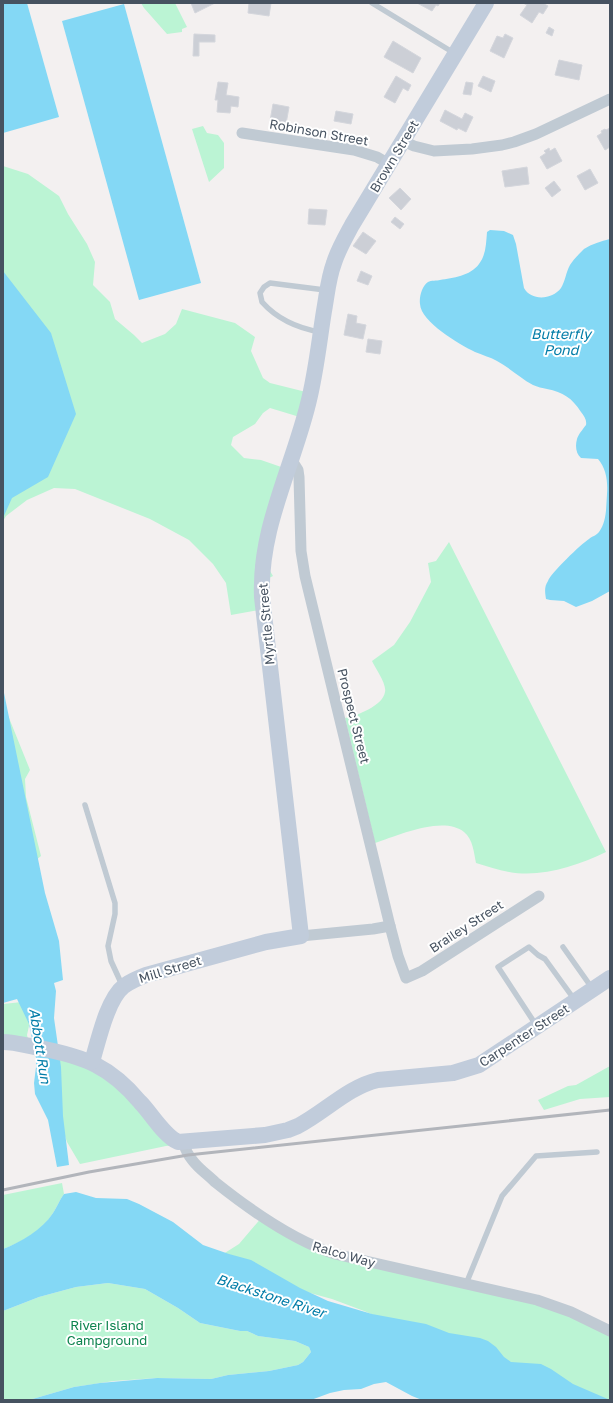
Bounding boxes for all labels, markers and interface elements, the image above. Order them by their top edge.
street label: Robinson Street [268,115,370,149]
street label: Brown Street [366,117,422,195]
water label: Butterfly Pond [531,325,593,358]
street label: Myrtle Street [254,582,278,666]
street label: Prospect Street [334,667,374,765]
street label: Brailey Street [426,896,506,956]
street label: Mill Street [137,952,203,986]
street label: Carpenter Street [476,1000,572,1070]
water label: Abbott Run [26,1007,55,1086]
street label: Ralco Way [311,1237,378,1271]
water label: Blackstone River [215,1270,330,1322]
park label: River Island Campground [67,1317,147,1348]

